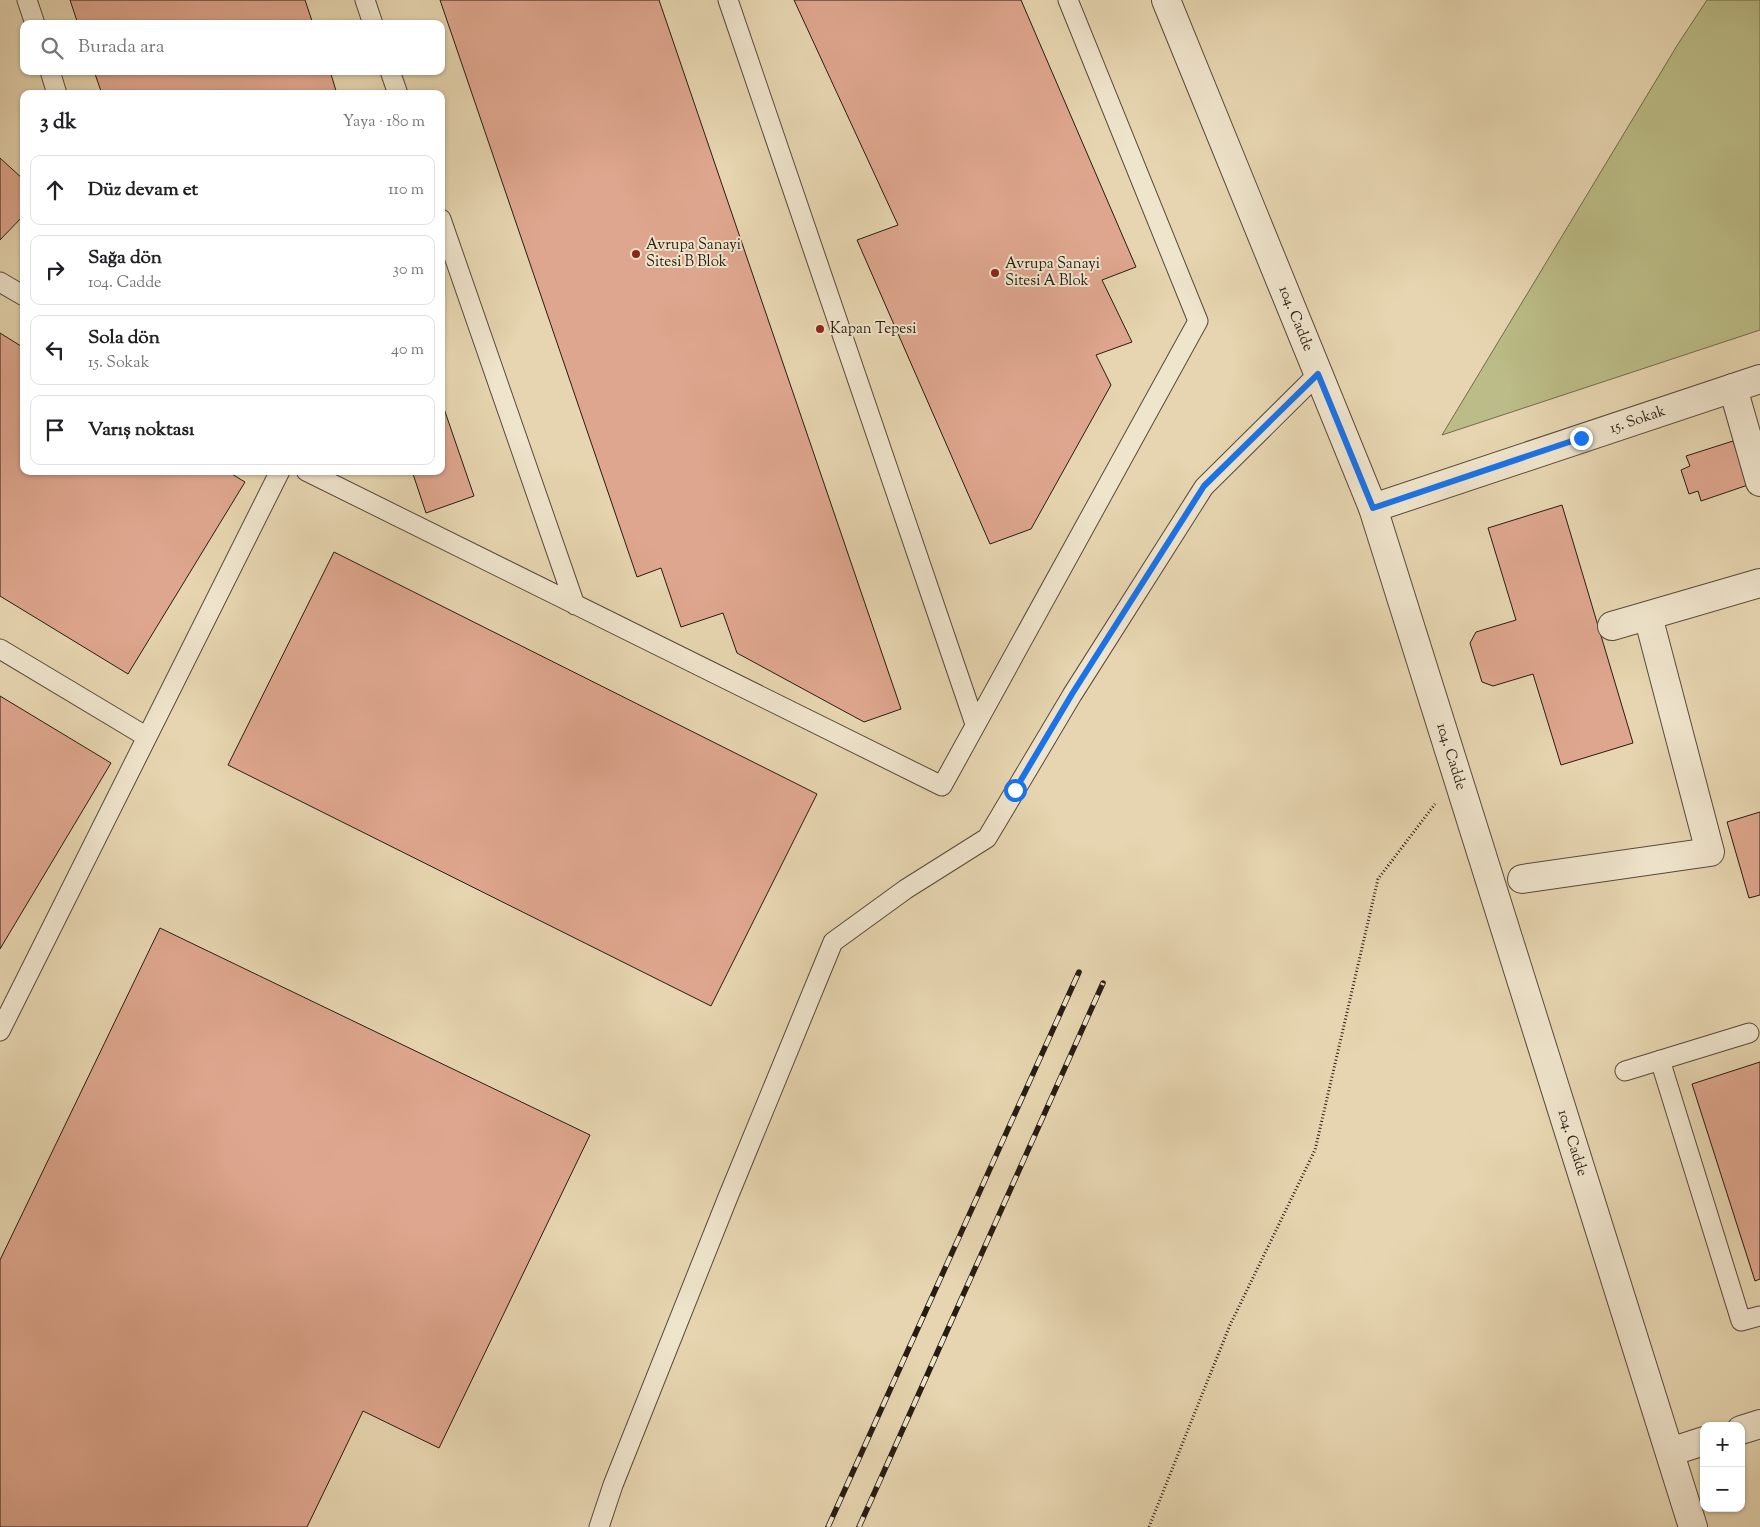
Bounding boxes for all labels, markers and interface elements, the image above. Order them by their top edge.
search box [20,20,445,75]
icon: search [38,34,66,62]
text: Burada ara [78,34,164,61]
text: 3 dk [40,108,76,138]
text: Yaya · 180 m [343,111,425,134]
icon: ahead [41,176,69,204]
text: Düz devam et [88,177,198,204]
text: 110 m [388,179,424,202]
place label: Avrupa Sanayi Sitesi B Blok [646,235,741,273]
text: Sağa dön [88,245,162,272]
marker: Avrupa Sanayi Sitesi B Blok [630,248,642,260]
place label: Avrupa Sanayi Sitesi A Blok [1005,254,1100,292]
icon: right [41,256,69,284]
text: 30 m [393,259,424,282]
marker: Avrupa Sanayi Sitesi A Blok [989,267,1001,279]
text: 104. Cadde [88,272,162,295]
street label: 104. Cadde [1273,283,1319,354]
place label: Kapan Tepesi [830,319,916,340]
marker: Kapan Tepesi [814,323,826,335]
text: Sola dön [88,325,160,352]
icon: left [41,336,69,364]
text: 40 m [391,339,424,362]
text: 15. Sokak [88,352,149,375]
street label: 15. Sokak [1607,401,1668,439]
icon: arrive [41,416,69,444]
text: Varış noktası [88,417,194,444]
route end [1570,427,1593,450]
street label: 104. Cadde [1431,720,1471,793]
route start [1004,779,1027,802]
street label: 104. Cadde [1552,1107,1593,1179]
map controls [1700,1422,1745,1512]
button: + [1700,1422,1745,1467]
button: − [1700,1467,1745,1512]

